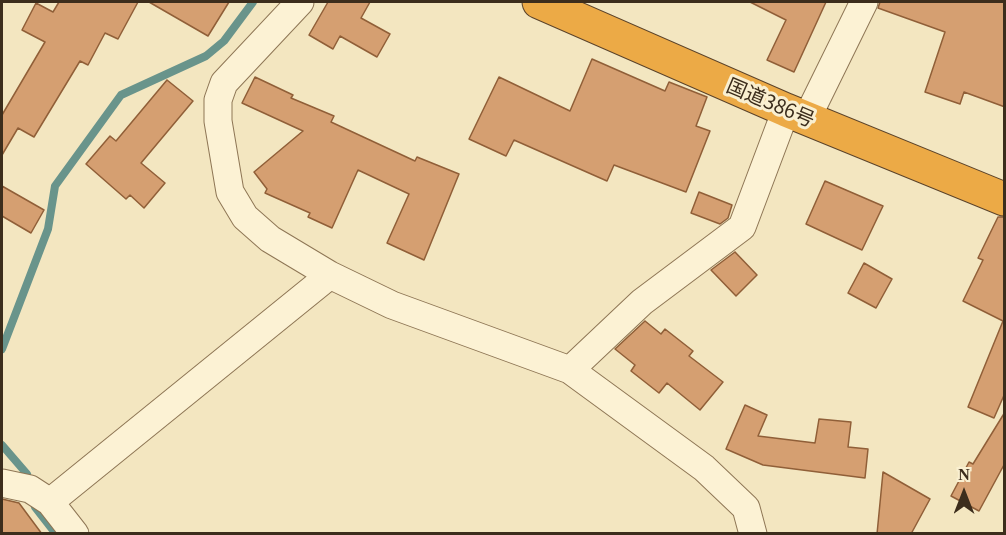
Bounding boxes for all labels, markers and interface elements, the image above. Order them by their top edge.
street label: 国道386号 [723,73,819,131]
north arrow [934,463,994,523]
text: N [958,466,970,483]

